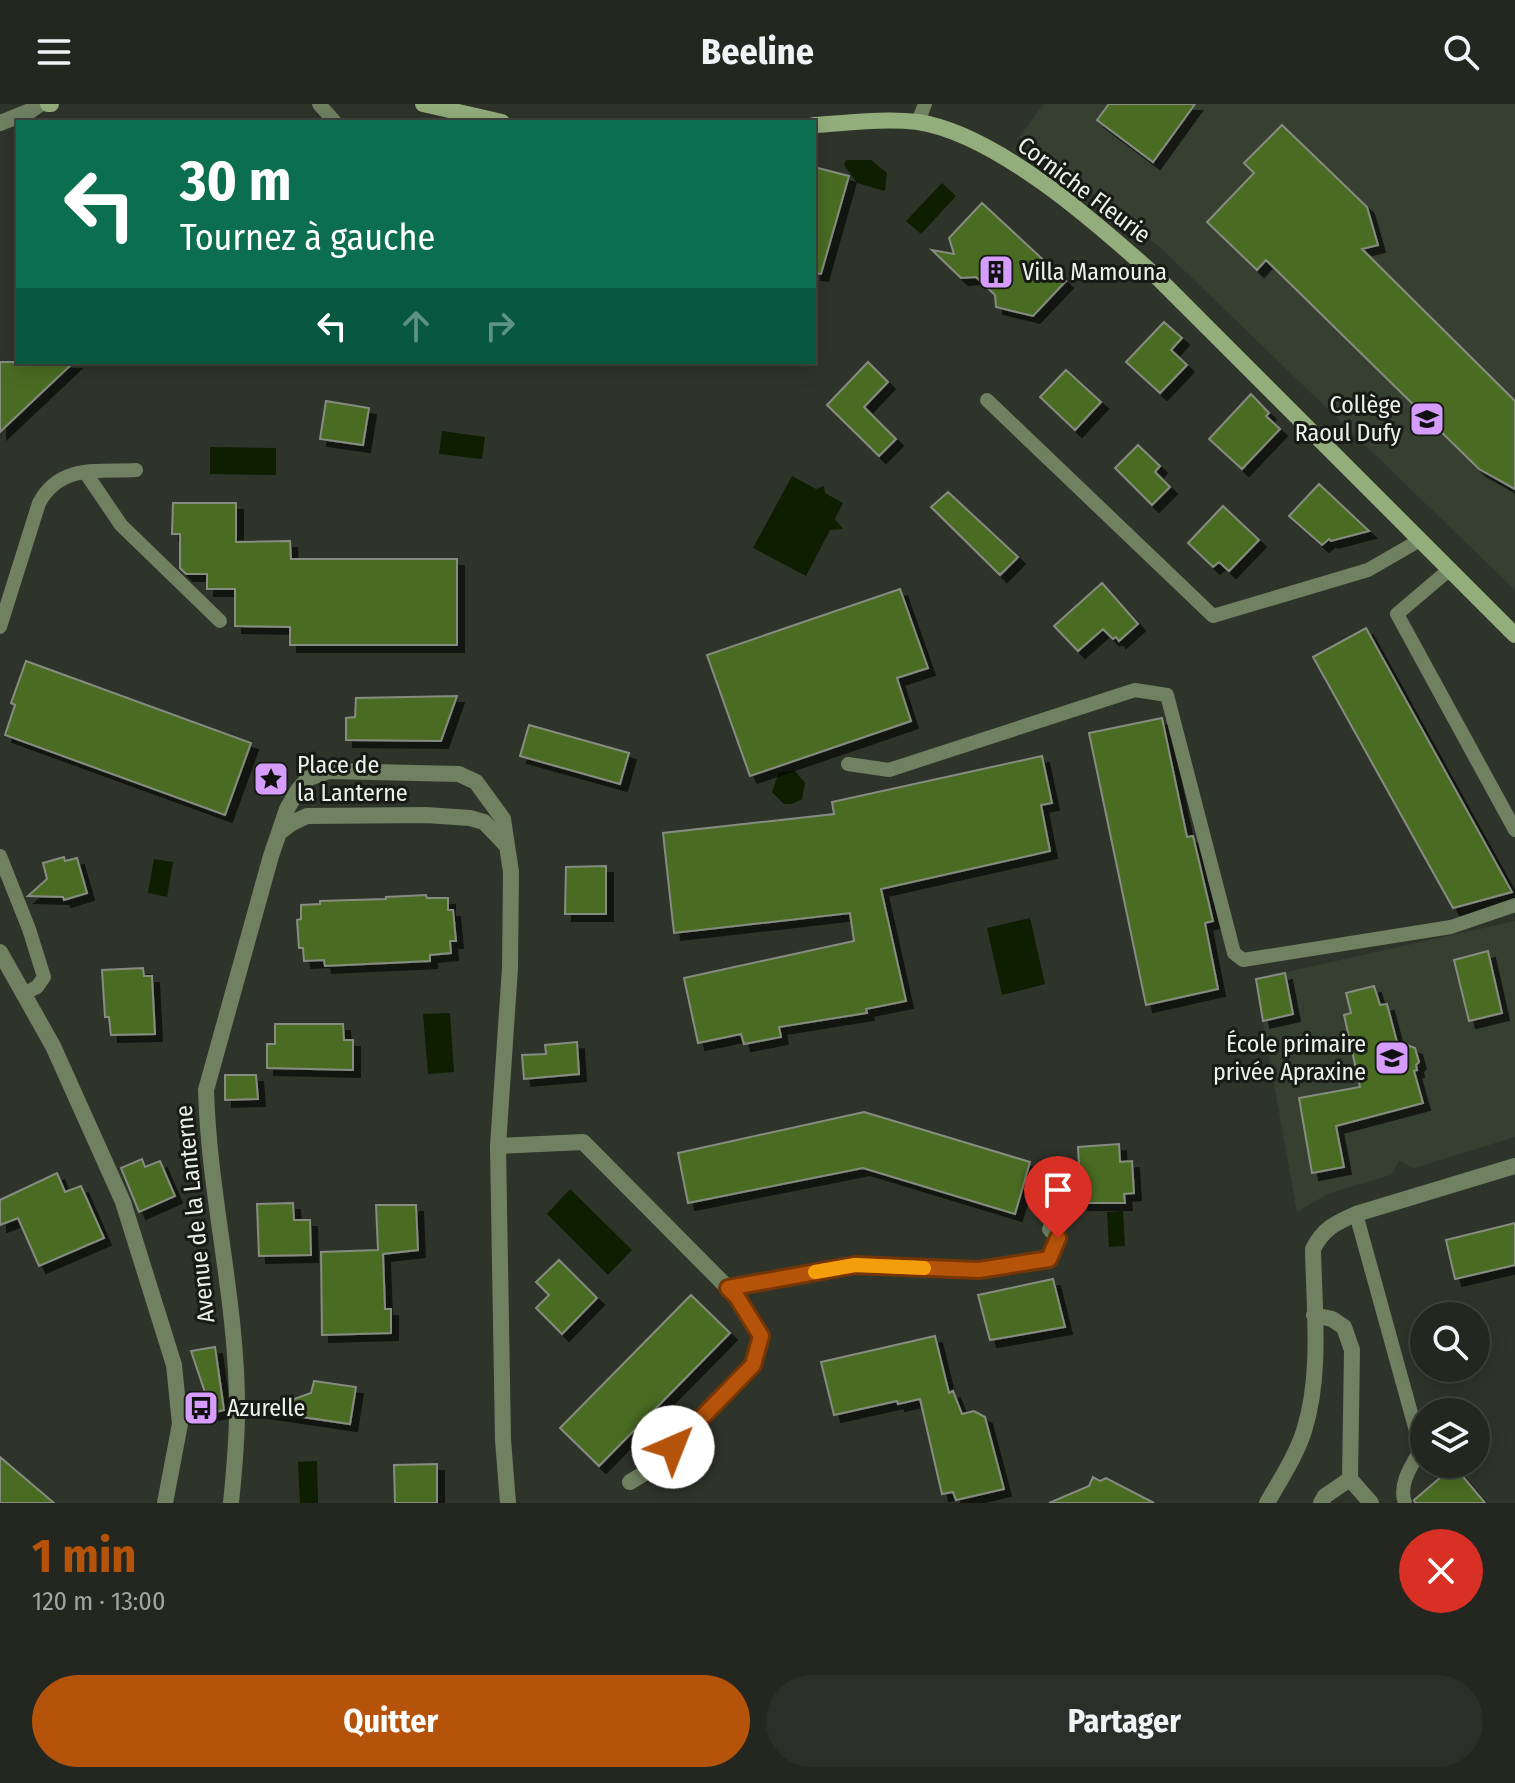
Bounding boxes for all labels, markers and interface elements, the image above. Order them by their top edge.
icon: menu [32,30,76,74]
text: Beeline [701,30,814,74]
icon: search [1439,30,1483,74]
street label: Corniche Fleurie [1012,131,1156,249]
text: 30 m [180,148,291,215]
icon: left [48,152,152,256]
text: Tournez à gauche [180,216,435,260]
building icon: Villa Mamouna [977,253,1015,291]
place label: Villa Mamouna [1022,258,1167,286]
icon: left [310,304,354,348]
icon: ahead [394,304,438,348]
icon: right [478,304,522,348]
place label: Collège Raoul Dufy [1295,391,1401,447]
school or university icon: Collège Raoul Dufy [1408,400,1446,438]
place label: Place de la Lanterne [297,751,408,807]
place icon: Place de la Lanterne [252,760,290,798]
place label: École primaire privée Apraxine [1213,1029,1366,1086]
school or university icon: École primaire privée Apraxine [1373,1039,1411,1077]
street label: Avenue de la Lanterne [170,1104,220,1324]
pin [1024,1156,1092,1238]
icon: arrive [1036,1168,1080,1212]
map controls [1410,1302,1490,1478]
button: search [1410,1302,1490,1382]
bus stop icon: Azurelle [182,1389,220,1427]
place label: Azurelle [227,1394,305,1422]
button: layers [1410,1398,1490,1478]
position arrow [631,1405,715,1489]
text: 1 min [32,1527,137,1585]
button: close [1399,1529,1483,1613]
text: 120 m · 13:00 [32,1586,165,1617]
button: Quitter [32,1675,750,1767]
button: Partager [766,1675,1483,1767]

